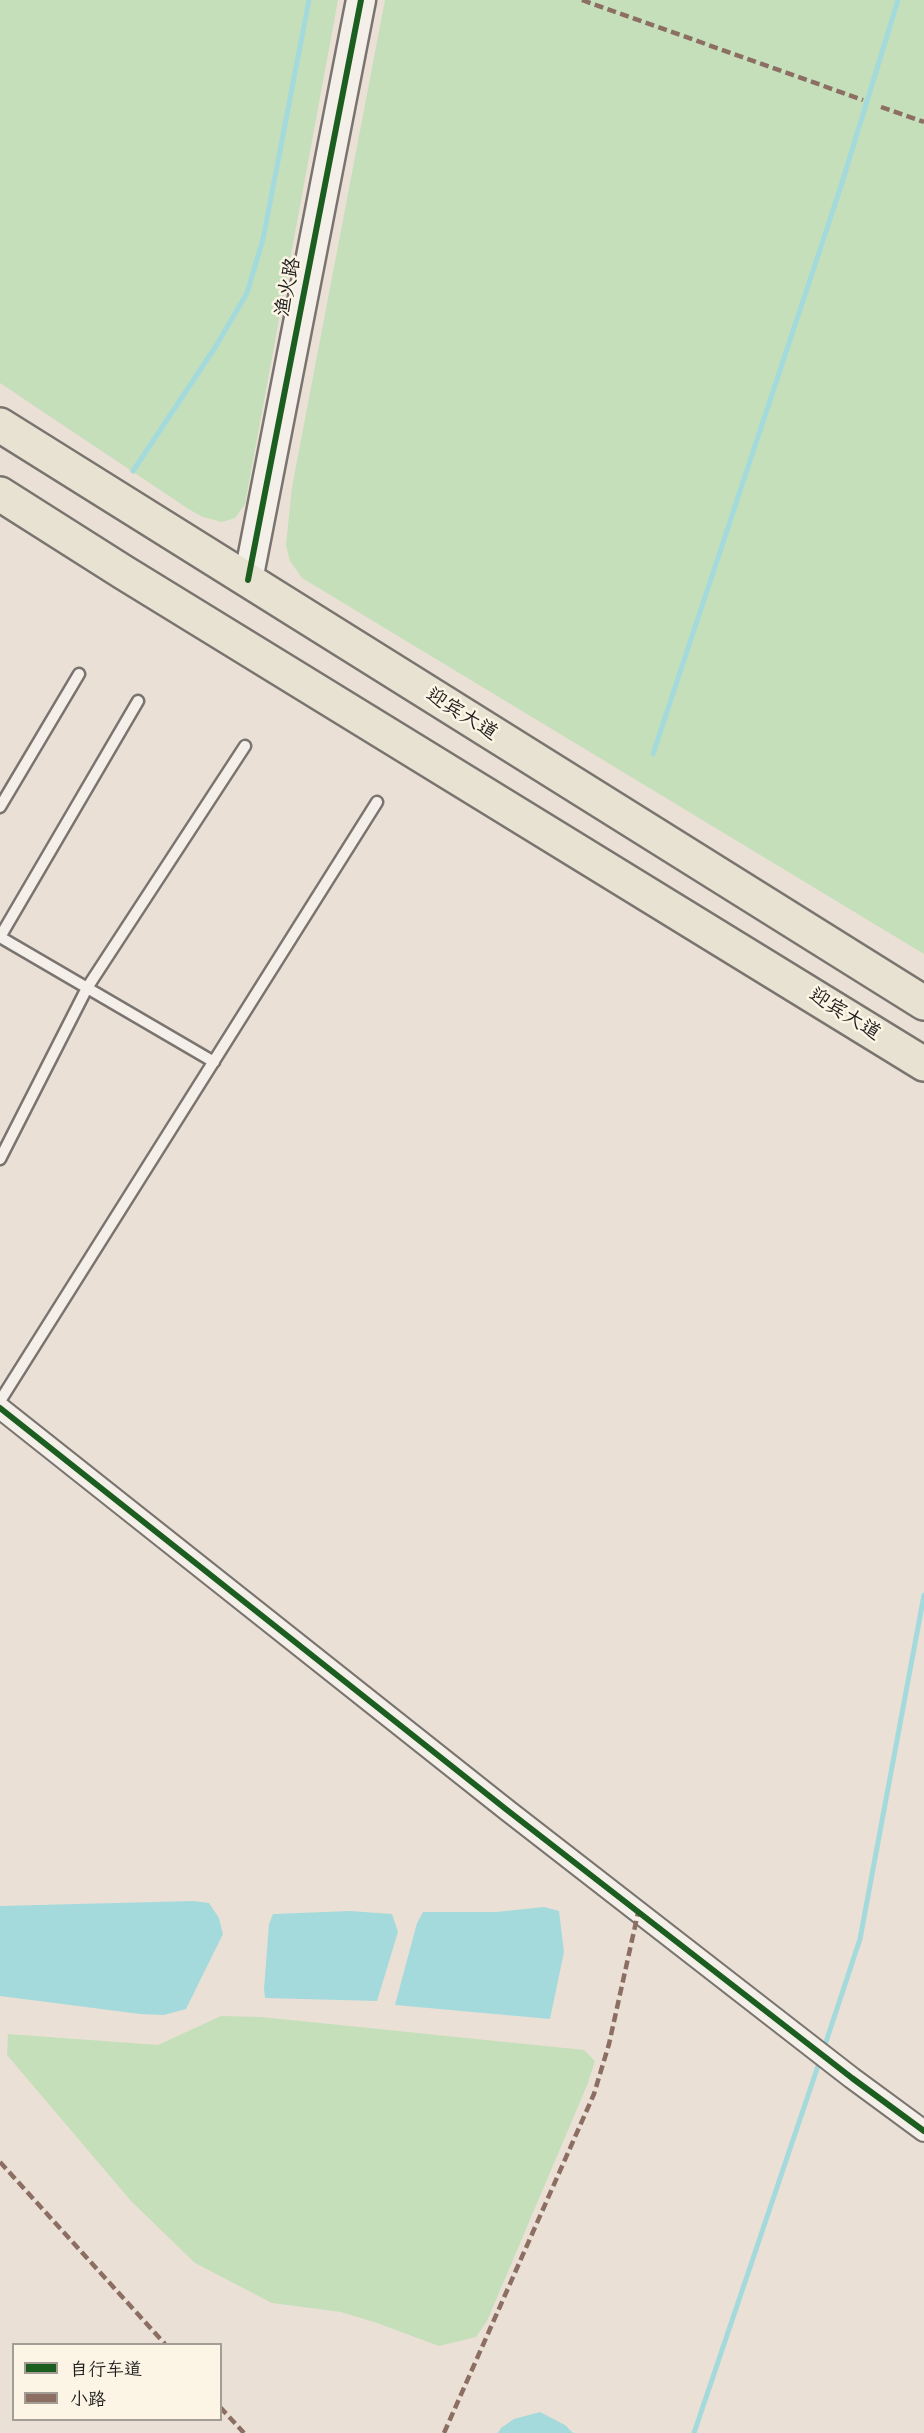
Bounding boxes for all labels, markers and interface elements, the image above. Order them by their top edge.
street label: 渔火路 [270,255,306,319]
street label: 迎宾大道 [422,683,502,745]
street label: 迎宾大道 [805,983,885,1045]
legend [12,2343,222,2421]
text: 自行车道 [70,2359,142,2380]
text: 小路 [70,2389,106,2410]

